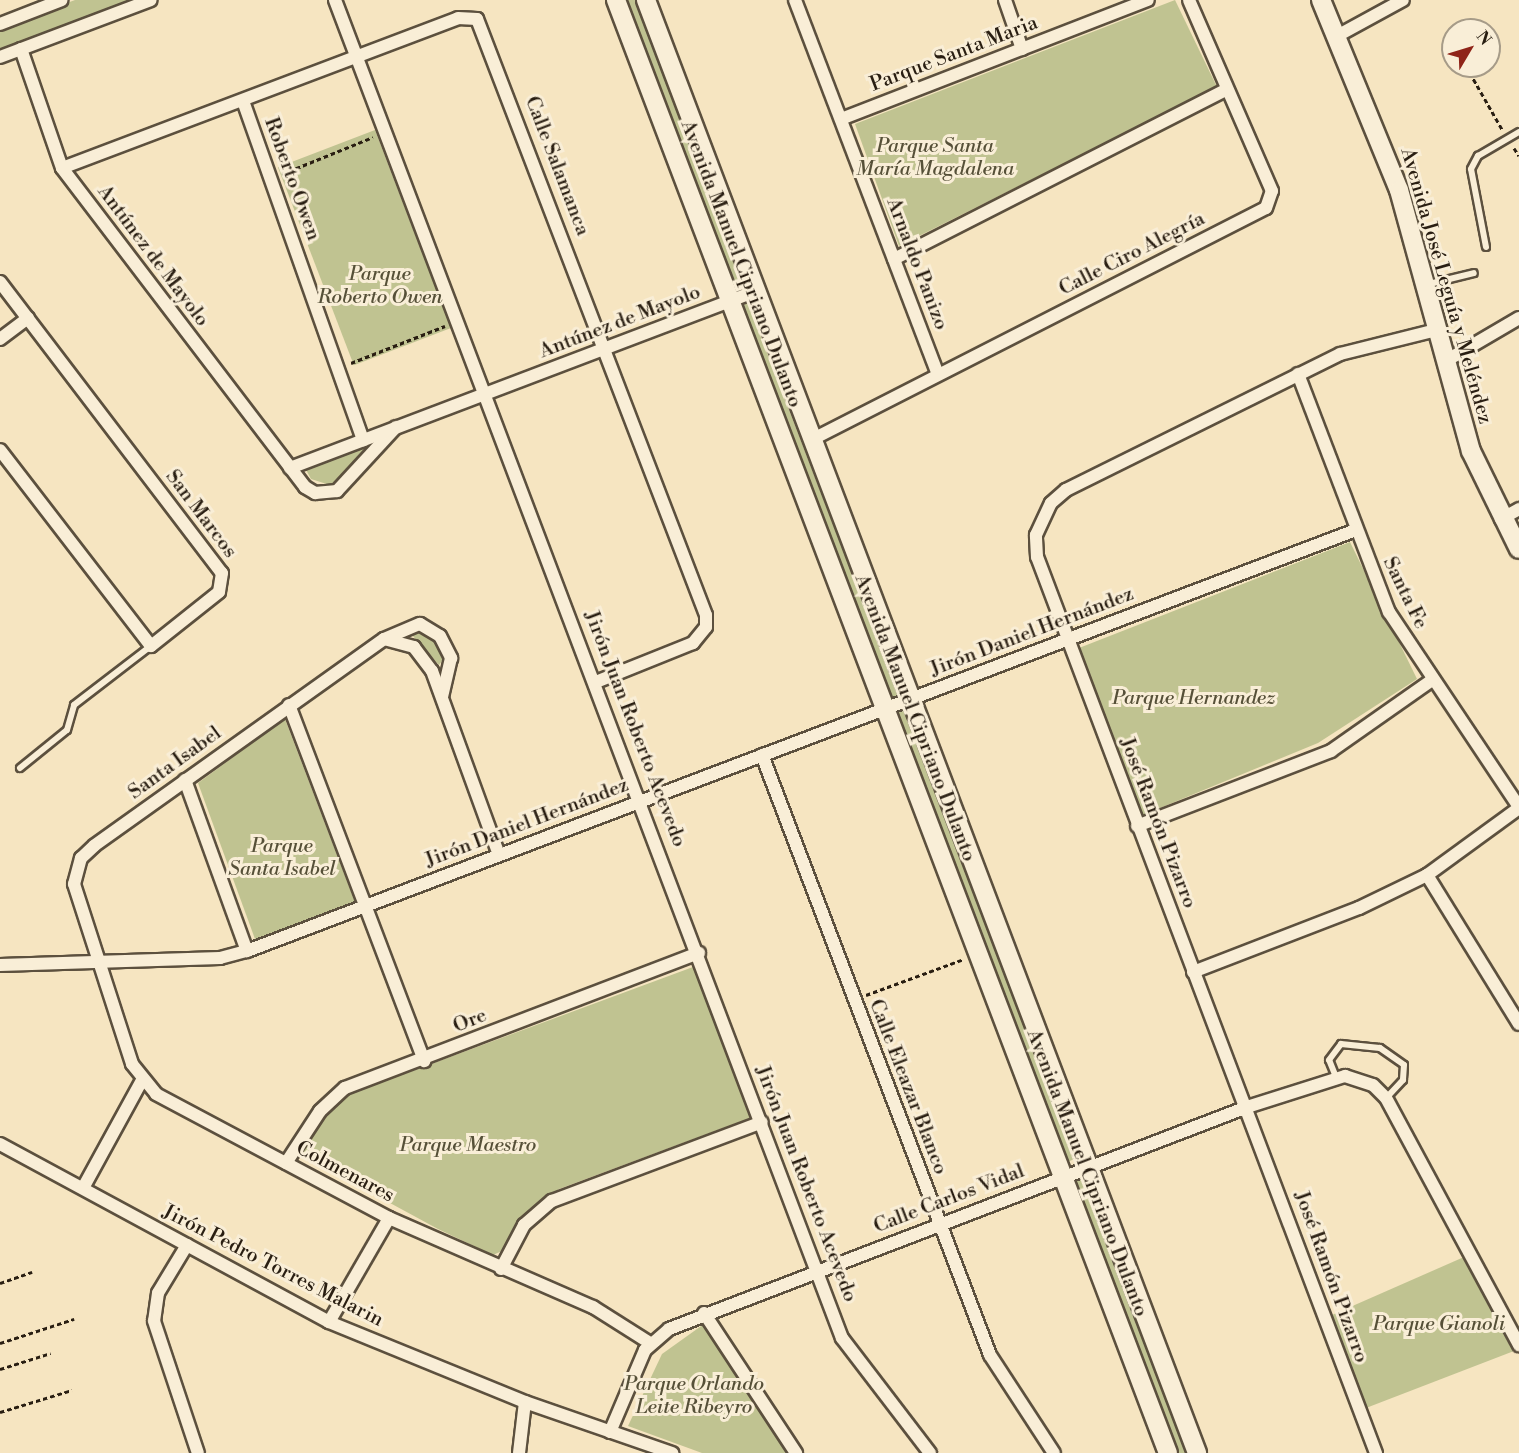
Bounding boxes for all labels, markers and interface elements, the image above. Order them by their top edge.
street label: Parque Santa Maria [867,11,1041,97]
north arrow [1441,18,1501,78]
text: N [1472,27,1495,49]
street label: Calle Salamanca [519,93,595,239]
street label: Roberto Owen [259,114,325,244]
street label: Avenida Manuel Cipriano Dulanto [675,117,807,411]
park label: Parque Santa María Magdalena [856,135,1014,182]
street label: Avenida José Leguía y Meléndez [1395,145,1497,427]
street label: Antúnez de Mayolo [92,181,214,331]
street label: Arnaldo Panizo [881,195,953,333]
street label: Calle Ciro Alegría [1055,207,1209,301]
park label: Parque Roberto Owen [317,263,443,310]
street label: Antúnez de Mayolo [536,280,704,364]
street label: San Marcos [160,465,242,563]
street label: Santa Fe [1377,553,1433,633]
street label: Avenida Manuel Cipriano Dulanto [849,571,981,865]
street label: Jirón Daniel Hernández [927,582,1137,682]
street label: Jirón Juan Roberto Acevedo [579,608,691,850]
park label: Parque Hernandez [1112,686,1276,710]
street label: Santa Isabel [124,721,226,805]
street label: José Ramón Pizarro [1114,734,1202,912]
street label: Jirón Daniel Hernández [422,773,632,873]
park label: Parque Santa Isabel [228,835,336,882]
street label: Calle Eleazar Blanco [864,996,952,1178]
street label: Ore [450,1003,490,1039]
street label: Avenida Manuel Cipriano Dulanto [1021,1026,1153,1320]
street label: Jirón Juan Roberto Acevedo [750,1063,862,1305]
park label: Parque Maestro [400,1133,536,1157]
street label: Colmenares [292,1136,398,1208]
street label: Calle Carlos Vidal [870,1159,1028,1239]
street label: José Ramón Pizarro [1289,1188,1373,1366]
street label: Jirón Pedro Torres Malarin [159,1200,387,1332]
park label: Parque Gianoli [1373,1312,1505,1336]
park label: Parque Orlando Leite Ribeyro [624,1373,764,1420]

